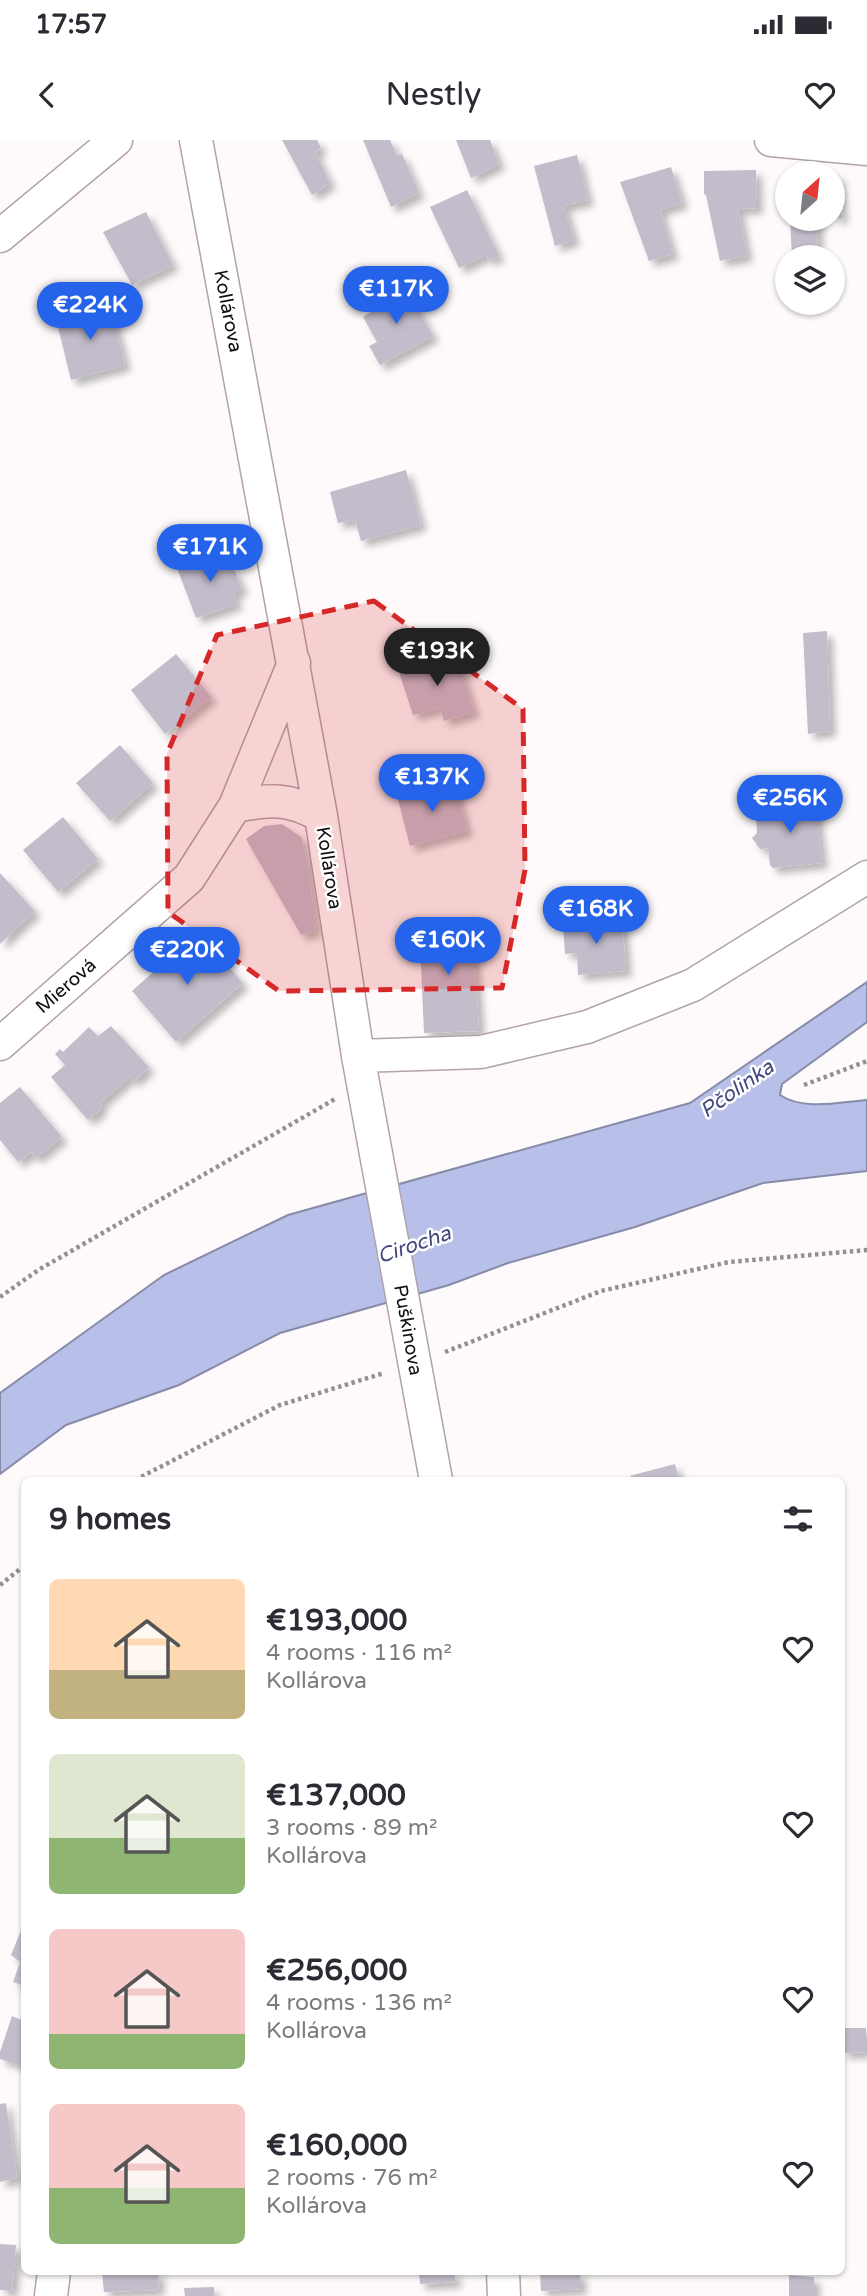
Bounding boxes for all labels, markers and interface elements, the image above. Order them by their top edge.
text: 17:57 [35,9,107,40]
icon: back [28,76,66,114]
text: Nestly [386,76,481,114]
icon: heart [801,76,839,114]
north arrow [775,161,845,231]
map controls [775,161,845,315]
button: layers [775,245,845,315]
pin: €117K [347,267,445,326]
street label: Kollárova [209,268,247,354]
text: €117K [359,275,433,303]
pin: €224K [41,282,139,342]
text: €224K [53,291,127,319]
pin: €171K [161,524,259,584]
text: €171K [173,533,247,561]
pin: €193K [388,629,486,688]
text: €193K [400,637,474,665]
pin: €137K [383,754,481,814]
text: €137K [395,763,469,791]
pin: €256K [741,776,839,835]
text: €256K [753,784,827,812]
street label: Kollárova [312,825,346,911]
pin: €168K [547,886,645,946]
text: €168K [559,895,633,923]
pin: €160K [399,918,497,977]
text: €160K [411,926,485,954]
pin: €220K [138,928,236,987]
text: €220K [150,936,224,964]
street label: Mierová [31,954,101,1018]
water label: Pčolinka [695,1054,780,1123]
water label: Cirocha [374,1220,455,1269]
street label: Puškinova [389,1283,427,1377]
icon: filters [779,1500,817,1538]
text: 9 homes [49,1501,171,1538]
text: €193,000 [266,1602,407,1639]
icon: home [105,1607,189,1691]
icon: heart [779,1630,817,1668]
text: 4 rooms · 116 m² [266,1639,452,1667]
text: Kollárova [266,1667,367,1695]
text: €137,000 [266,1777,406,1814]
icon: home [105,1782,189,1866]
icon: heart [779,1805,817,1843]
text: 3 rooms · 89 m² [266,1814,437,1842]
text: Kollárova [266,1842,367,1870]
text: €256,000 [266,1952,407,1989]
icon: home [105,1957,189,2041]
icon: heart [779,1980,817,2018]
text: 4 rooms · 136 m² [266,1989,452,2017]
text: Kollárova [266,2017,367,2045]
text: €160,000 [266,2127,407,2164]
icon: home [105,2132,189,2216]
icon: heart [779,2155,817,2193]
text: 2 rooms · 76 m² [266,2164,437,2192]
text: Kollárova [266,2192,367,2220]

